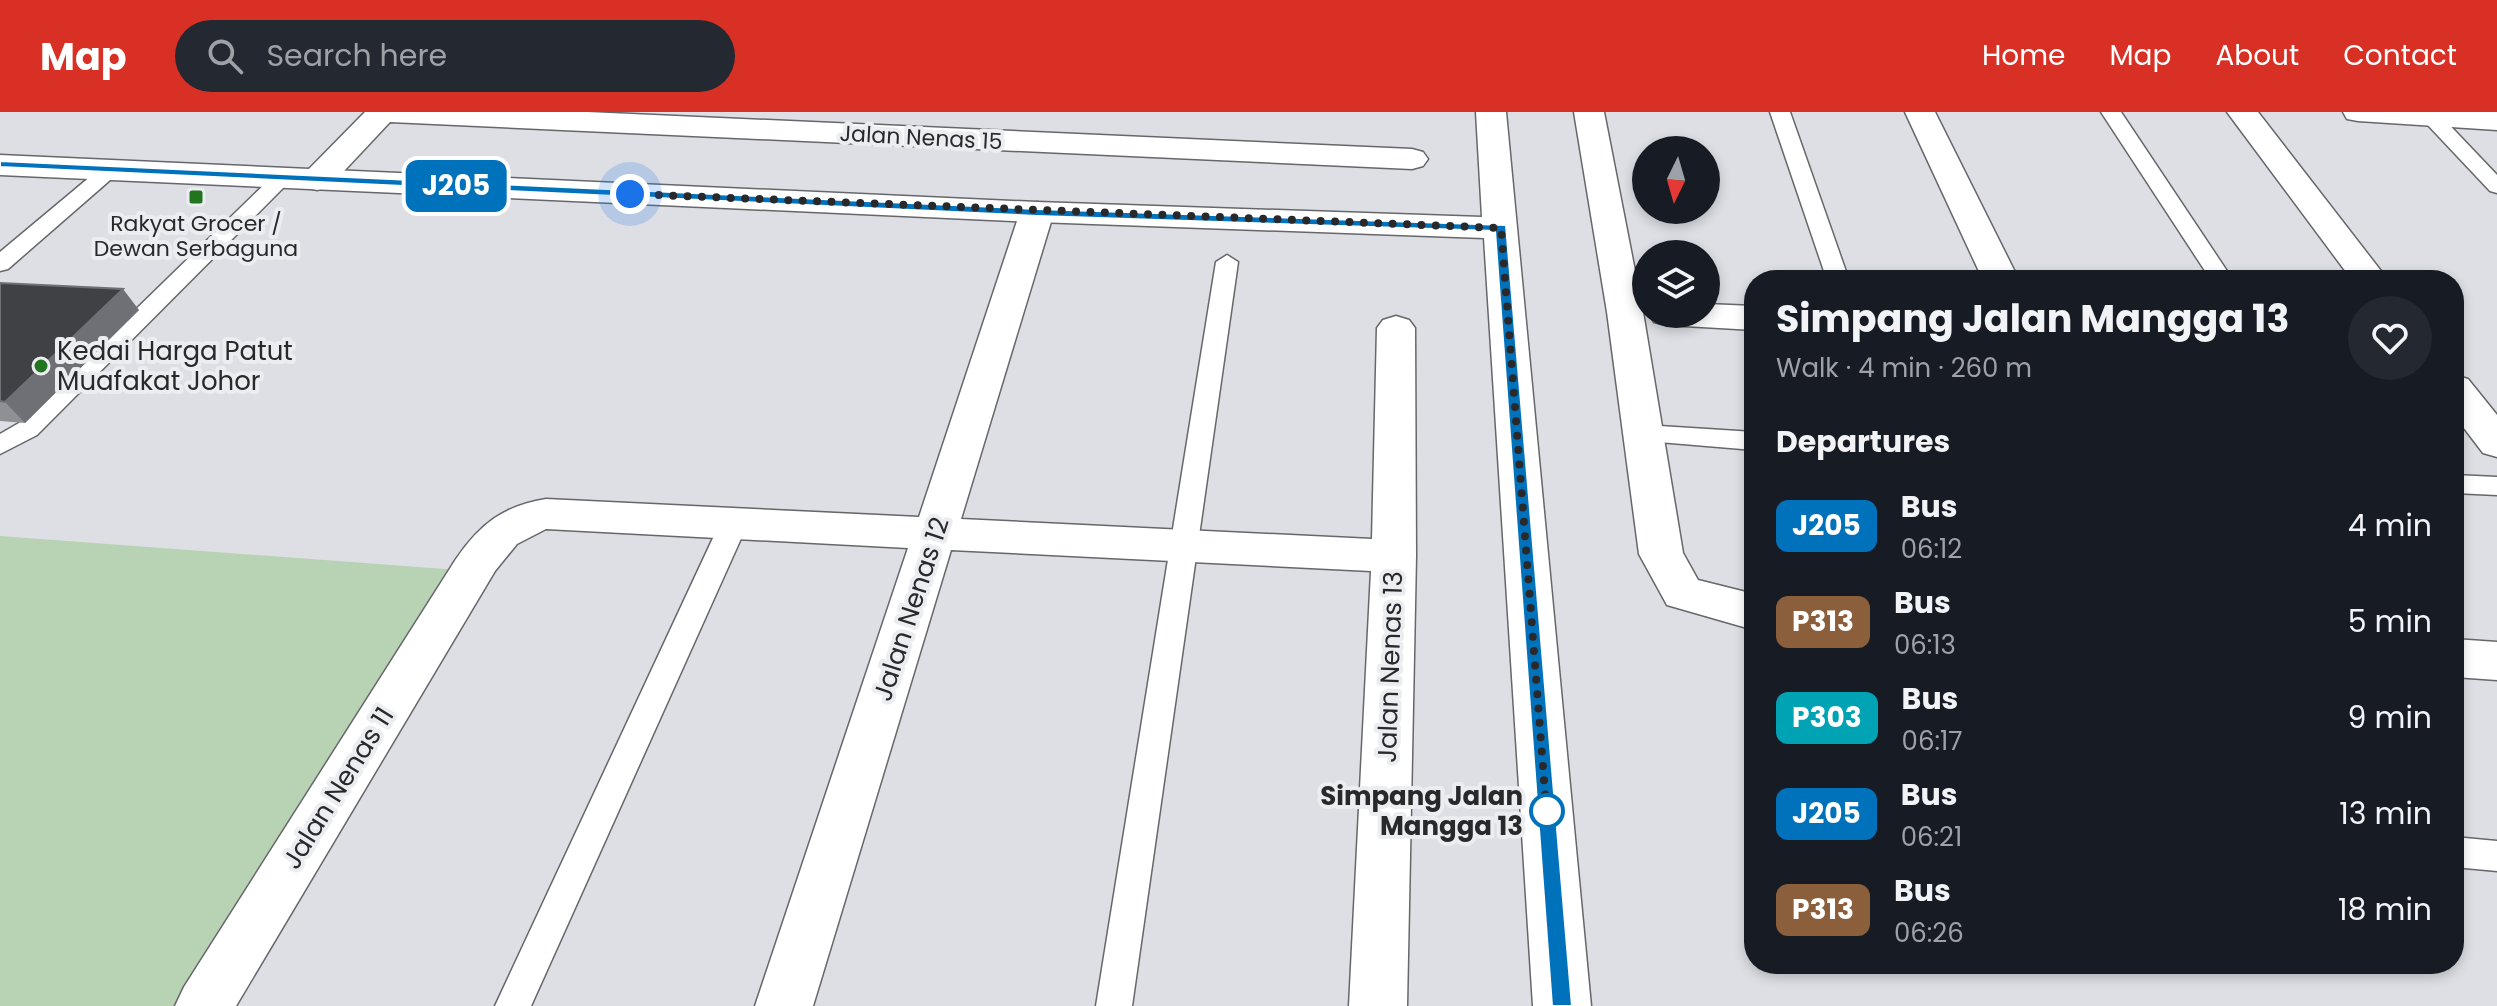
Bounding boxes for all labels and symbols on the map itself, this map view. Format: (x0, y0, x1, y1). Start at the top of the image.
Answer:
street label: Jalan Nenas 15 (839, 118, 1003, 157)
north arrow (1632, 136, 1720, 224)
line badge: J205 (400, 160, 512, 212)
your location (610, 174, 650, 214)
marker: Rakyat Grocer / Dewan Serbaguna (187, 188, 205, 206)
place label: Rakyat Grocer / Dewan Serbaguna (94, 208, 298, 264)
place label: Kedai Harga Patut Muafakat Johor (57, 333, 293, 399)
marker: Kedai Harga Patut Muafakat Johor (32, 357, 50, 375)
street label: Jalan Nenas 12 (864, 512, 958, 706)
street label: Jalan Nenas 13 (1369, 571, 1411, 763)
street label: Jalan Nenas 11 (274, 700, 402, 876)
place label: Simpang Jalan Mangga 13 (1320, 778, 1523, 844)
marker: Simpang Jalan Mangga 13 (1530, 794, 1564, 828)

